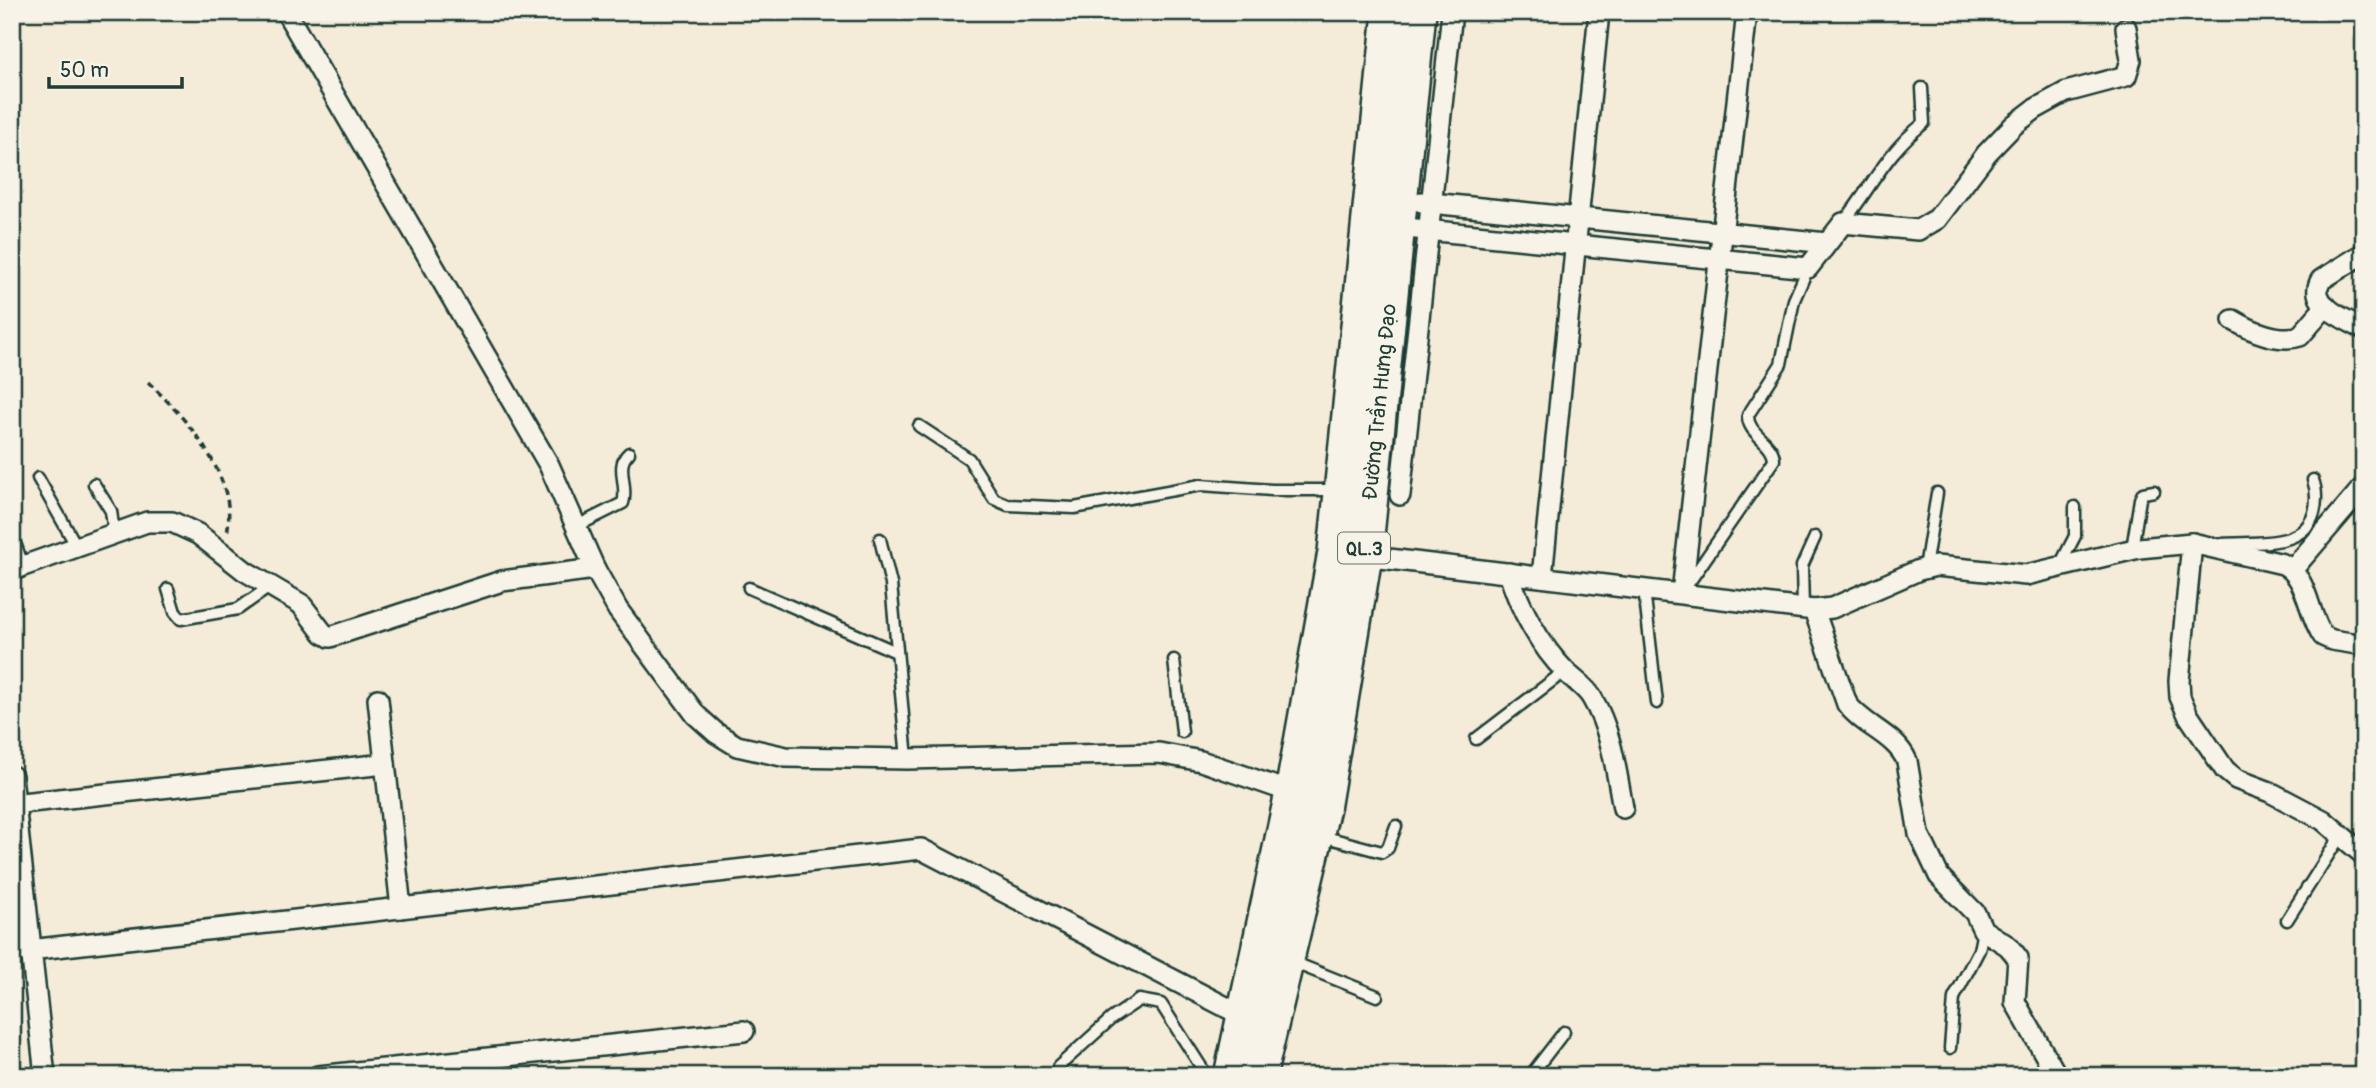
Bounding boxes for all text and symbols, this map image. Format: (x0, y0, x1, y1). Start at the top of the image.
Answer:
scale bar (49, 46, 182, 90)
text: 50 m (60, 57, 109, 84)
street label: Đường Trần Hưng Đạo (1357, 303, 1403, 501)
road number: QL.3 (1338, 533, 1390, 564)

